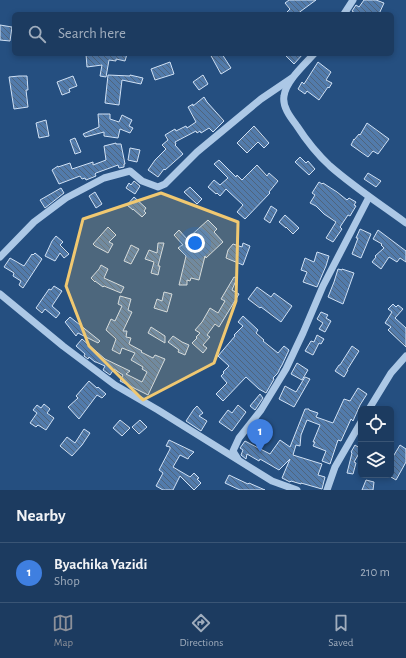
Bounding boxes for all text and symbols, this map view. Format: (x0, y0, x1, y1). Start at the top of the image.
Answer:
search box (12, 12, 394, 56)
icon: search (26, 23, 48, 45)
text: Search here (58, 26, 126, 41)
your location (185, 233, 205, 253)
map controls (358, 406, 394, 478)
button: locate (358, 406, 394, 442)
pin: 1 (247, 419, 273, 452)
button: layers (358, 442, 394, 478)
text: Nearby (16, 507, 66, 524)
text: Byachika Yazidi (54, 557, 147, 572)
text: 1 (27, 566, 31, 579)
text: 210 m (360, 566, 390, 579)
text: Shop (54, 575, 80, 588)
tab: Map (52, 612, 74, 649)
tab: Directions (179, 612, 223, 649)
tab: Saved (328, 612, 353, 649)

